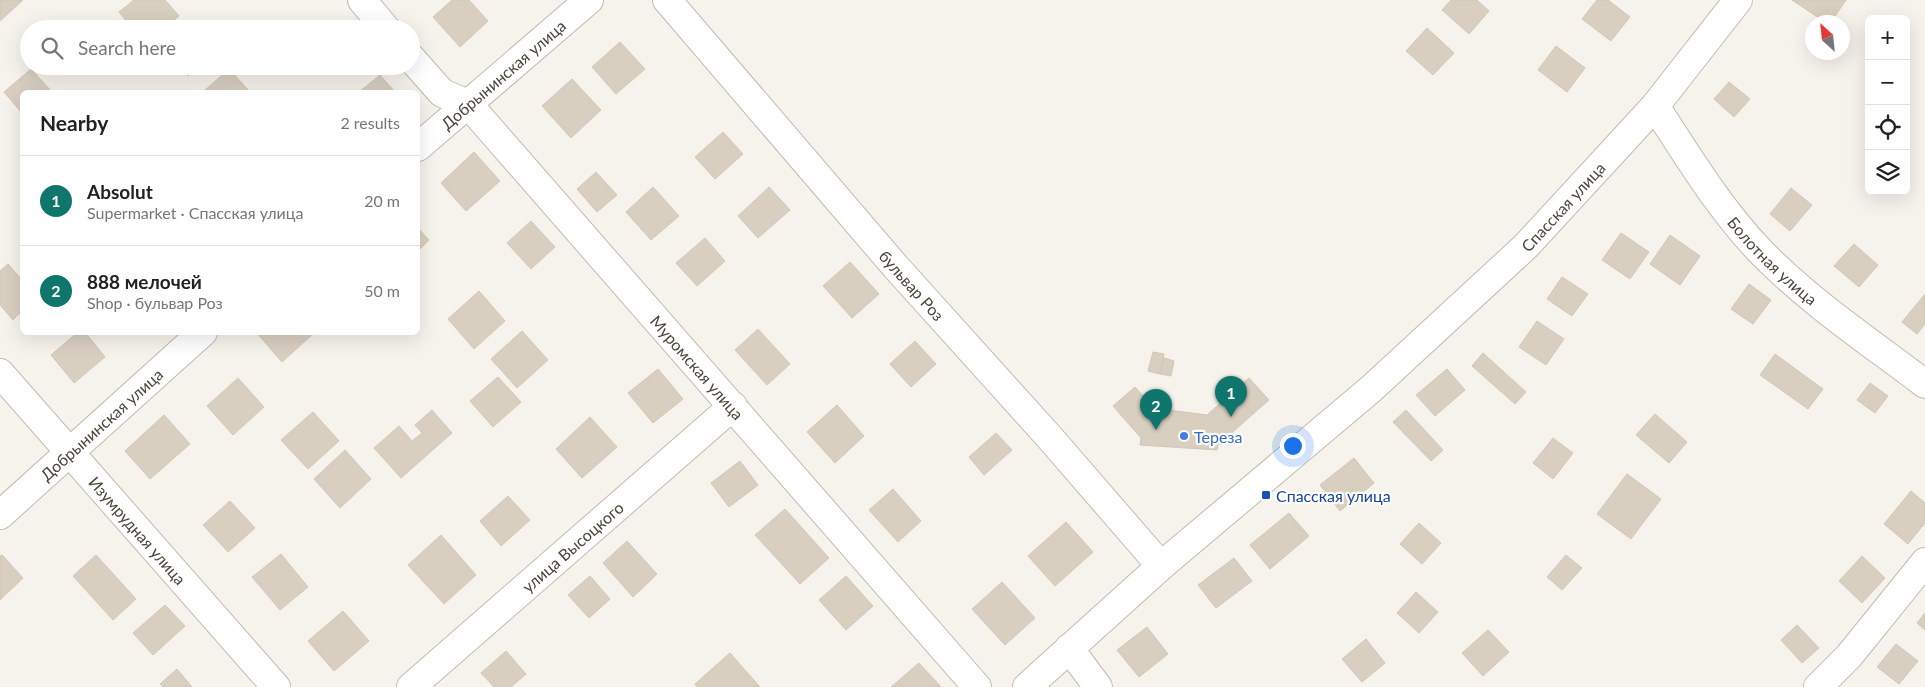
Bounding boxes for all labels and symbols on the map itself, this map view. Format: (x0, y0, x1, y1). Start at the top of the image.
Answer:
street label: Добрынинская улица (437, 15, 569, 133)
north arrow (1805, 15, 1850, 60)
street label: Спасская улица (1517, 158, 1608, 255)
street label: Болотная улица (1724, 212, 1821, 308)
street label: бульвар Роз (876, 246, 949, 324)
street label: Муромская улица (647, 311, 748, 423)
street label: Добрынинская улица (36, 364, 166, 484)
pin: 1 (1215, 376, 1247, 417)
pin: 2 (1140, 389, 1172, 430)
place label: Тереза (1194, 427, 1243, 446)
marker: Тереза (1178, 430, 1190, 442)
your location (1280, 433, 1306, 459)
street label: Изумрудная улица (85, 472, 190, 588)
place label: Спасская улица (1276, 486, 1391, 505)
marker: Спасская улица (1260, 489, 1272, 501)
street label: улица Высоцкого (518, 497, 627, 596)

